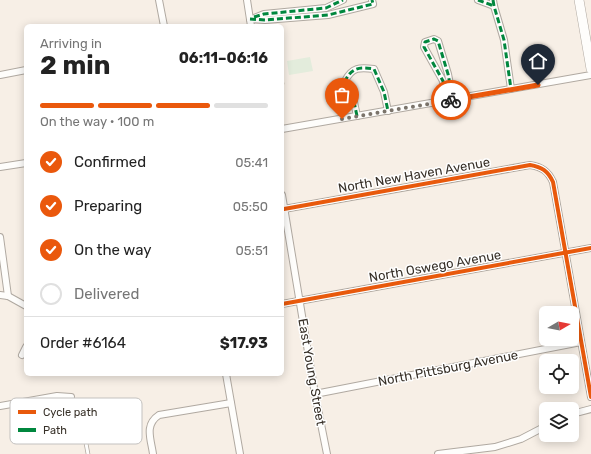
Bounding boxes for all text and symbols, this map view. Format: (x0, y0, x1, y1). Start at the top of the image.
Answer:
text: Arriving in (40, 36, 102, 51)
pin (521, 44, 555, 85)
text: 06:11–06:16 (179, 49, 268, 67)
text: 2 min (40, 50, 110, 81)
icon: home (527, 50, 549, 72)
pin (325, 78, 359, 119)
courier (431, 80, 471, 120)
icon: bag (331, 84, 353, 106)
icon: bike (440, 89, 462, 111)
text: On the way · 100 m (40, 114, 154, 129)
icon: check (40, 151, 62, 173)
text: Confirmed (74, 153, 146, 171)
street label: North New Haven Avenue (337, 154, 491, 196)
text: 05:41 (235, 155, 268, 170)
icon: check (40, 195, 62, 217)
text: Preparing (74, 197, 142, 215)
text: 05:50 (233, 199, 268, 214)
icon: check (40, 239, 62, 261)
text: On the way (74, 241, 152, 259)
text: 05:51 (236, 243, 268, 258)
street label: North Oswego Avenue (368, 247, 502, 286)
text: Delivered (74, 285, 139, 303)
north arrow (539, 306, 579, 346)
map controls (539, 306, 579, 442)
street label: East Young Street (294, 317, 329, 427)
text: Order #6164 (40, 334, 126, 352)
text: $17.93 (220, 334, 268, 352)
street label: North Pittsburg Avenue (377, 347, 520, 390)
button: locate (539, 354, 579, 394)
legend (10, 398, 142, 444)
button: layers (539, 402, 579, 442)
text: Cycle path (43, 406, 97, 419)
text: Path (43, 424, 67, 437)

